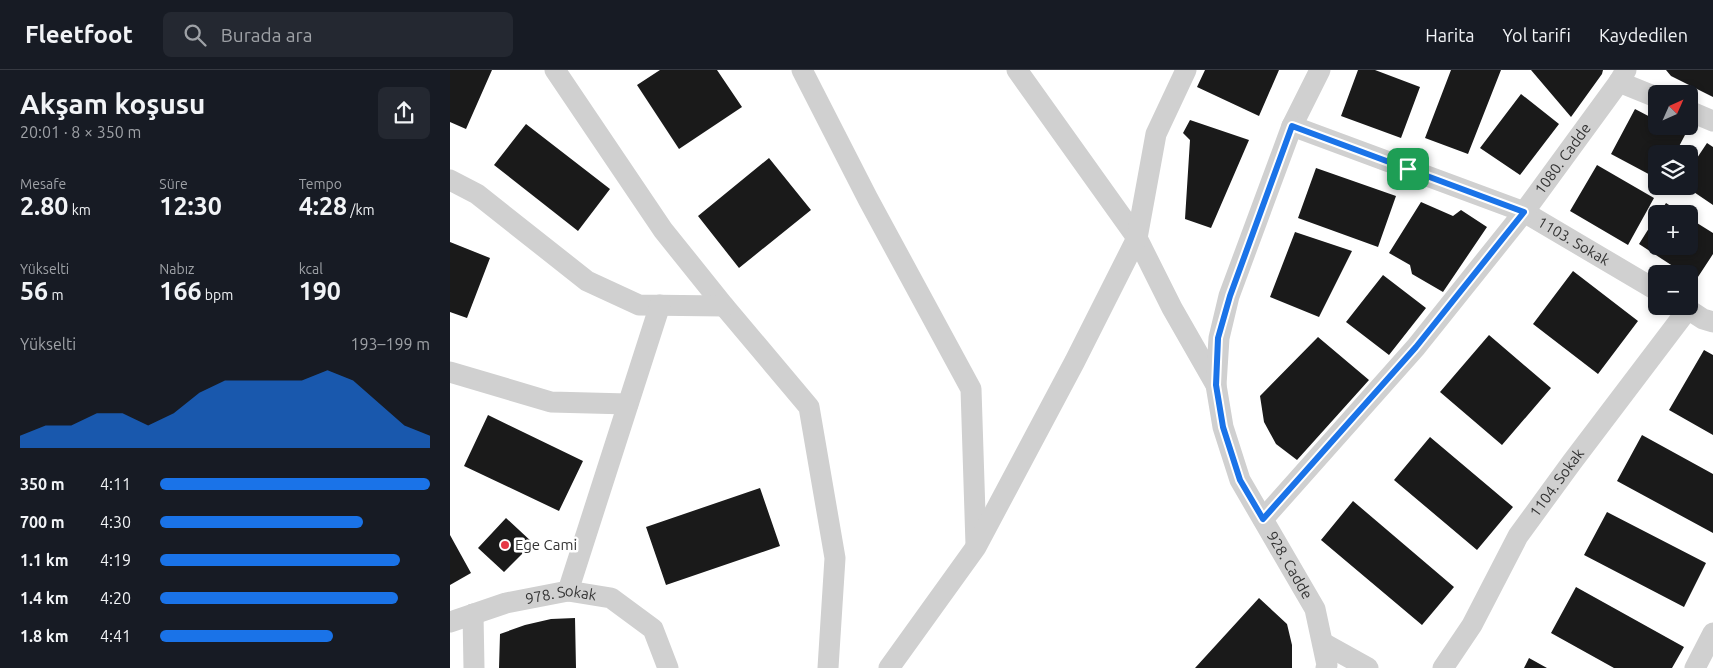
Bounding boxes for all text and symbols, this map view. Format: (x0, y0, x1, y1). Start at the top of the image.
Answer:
search box (163, 12, 513, 57)
text: Fleetfoot (25, 21, 133, 48)
icon: search (181, 21, 209, 49)
text: Burada ara (221, 24, 313, 46)
text: Harita (1425, 25, 1474, 45)
text: Yol tarifi (1502, 25, 1571, 45)
text: Kaydedilen (1599, 25, 1688, 45)
north arrow (1648, 85, 1698, 135)
map controls (1648, 85, 1698, 315)
button: share (378, 87, 430, 139)
text: Akşam koşusu (20, 88, 205, 119)
street label: 1080. Cadde (1531, 120, 1594, 197)
text: 20:01 · 8 × 350 m (20, 123, 141, 141)
button: layers (1648, 145, 1698, 195)
pin (1387, 148, 1429, 190)
icon: arrive (1394, 155, 1422, 183)
text: Mesafe (20, 176, 66, 192)
text: Süre (159, 176, 188, 192)
text: Tempo (299, 176, 342, 192)
text: 2.80 (20, 192, 68, 220)
text: 12:30 (159, 192, 222, 220)
text: 4:28 (299, 192, 347, 220)
text: km (68, 202, 91, 218)
text: /km (347, 202, 375, 218)
button: + (1648, 205, 1698, 255)
street label: 1103. Sokak (1535, 213, 1613, 269)
text: Yükselti (20, 261, 69, 277)
text: Nabız (159, 261, 195, 277)
text: kcal (299, 261, 323, 277)
button: − (1648, 265, 1698, 315)
text: 56 (20, 277, 48, 305)
text: 166 (159, 277, 202, 305)
text: 190 (299, 277, 341, 305)
text: m (48, 287, 64, 303)
text: bpm (202, 287, 233, 303)
text: Yükselti (20, 335, 76, 353)
text: 193–199 m (350, 335, 430, 353)
street label: 1104. Sokak (1526, 445, 1587, 520)
text: 350 m (20, 475, 65, 493)
text: 4:11 (100, 475, 131, 493)
text: 700 m (20, 513, 65, 531)
text: 4:30 (100, 513, 131, 531)
street label: 928. Cadde (1264, 528, 1316, 602)
place label: Ege Cami (515, 536, 577, 553)
marker: Ege Cami (499, 539, 511, 551)
text: 1.1 km (20, 551, 69, 569)
text: 4:19 (100, 551, 131, 569)
street label: 978. Sokak (524, 582, 598, 607)
text: 1.4 km (20, 589, 69, 607)
text: 4:20 (100, 589, 131, 607)
text: 1.8 km (20, 627, 69, 645)
text: 4:41 (100, 627, 131, 645)

